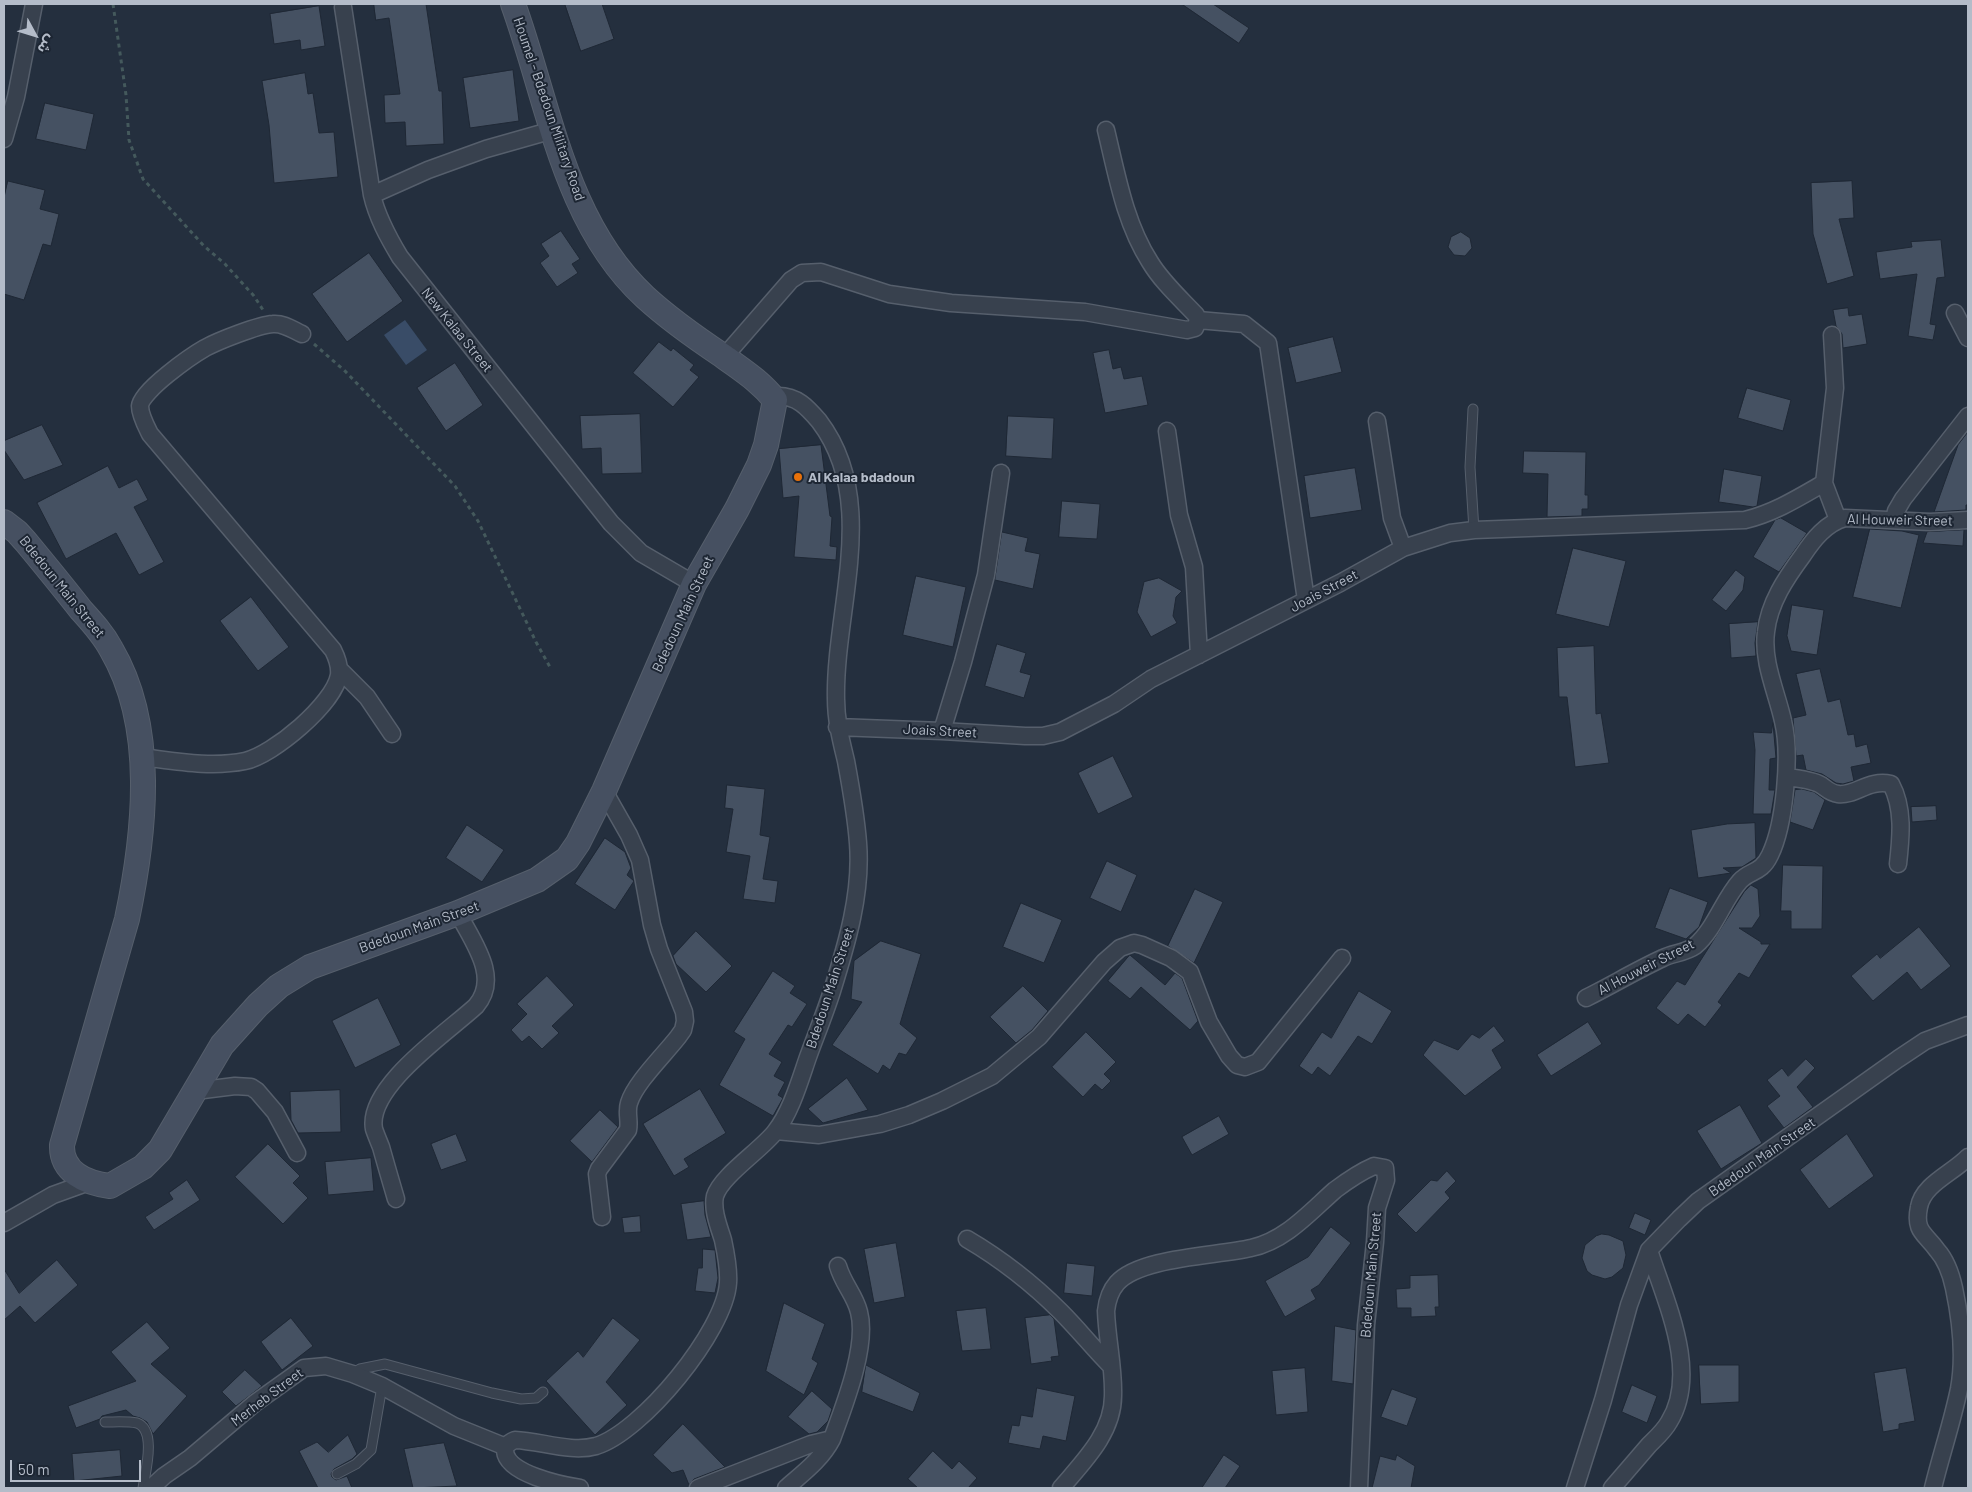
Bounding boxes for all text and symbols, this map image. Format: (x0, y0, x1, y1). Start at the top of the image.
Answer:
north arrow (10, 10, 60, 60)
street label: Houmel - Bdedoun Military Road (510, 15, 588, 203)
text: ش (34, 32, 60, 58)
street label: New Kalaa Street (418, 284, 496, 376)
place label: Al Kalaa bdadoun (808, 469, 915, 485)
marker: Al Kalaa bdadoun (792, 471, 804, 483)
street label: Al Houweir Street (1847, 511, 1953, 529)
street label: Bdedoun Main Street (16, 533, 108, 641)
street label: Bdedoun Main Street (649, 553, 717, 675)
street label: Joais Street (1287, 566, 1361, 616)
street label: Joais Street (903, 721, 977, 741)
street label: Bdedoun Main Street (357, 898, 481, 956)
street label: Bdedoun Main Street (802, 925, 858, 1051)
street label: Al Houweir Street (1595, 935, 1697, 999)
street label: Bdedoun Main Street (1705, 1114, 1819, 1200)
street label: Bdedoun Main Street (1357, 1211, 1385, 1339)
street label: Merheb Street (228, 1364, 306, 1430)
scale bar (12, 1450, 144, 1482)
text: 50 m (18, 1460, 50, 1478)

